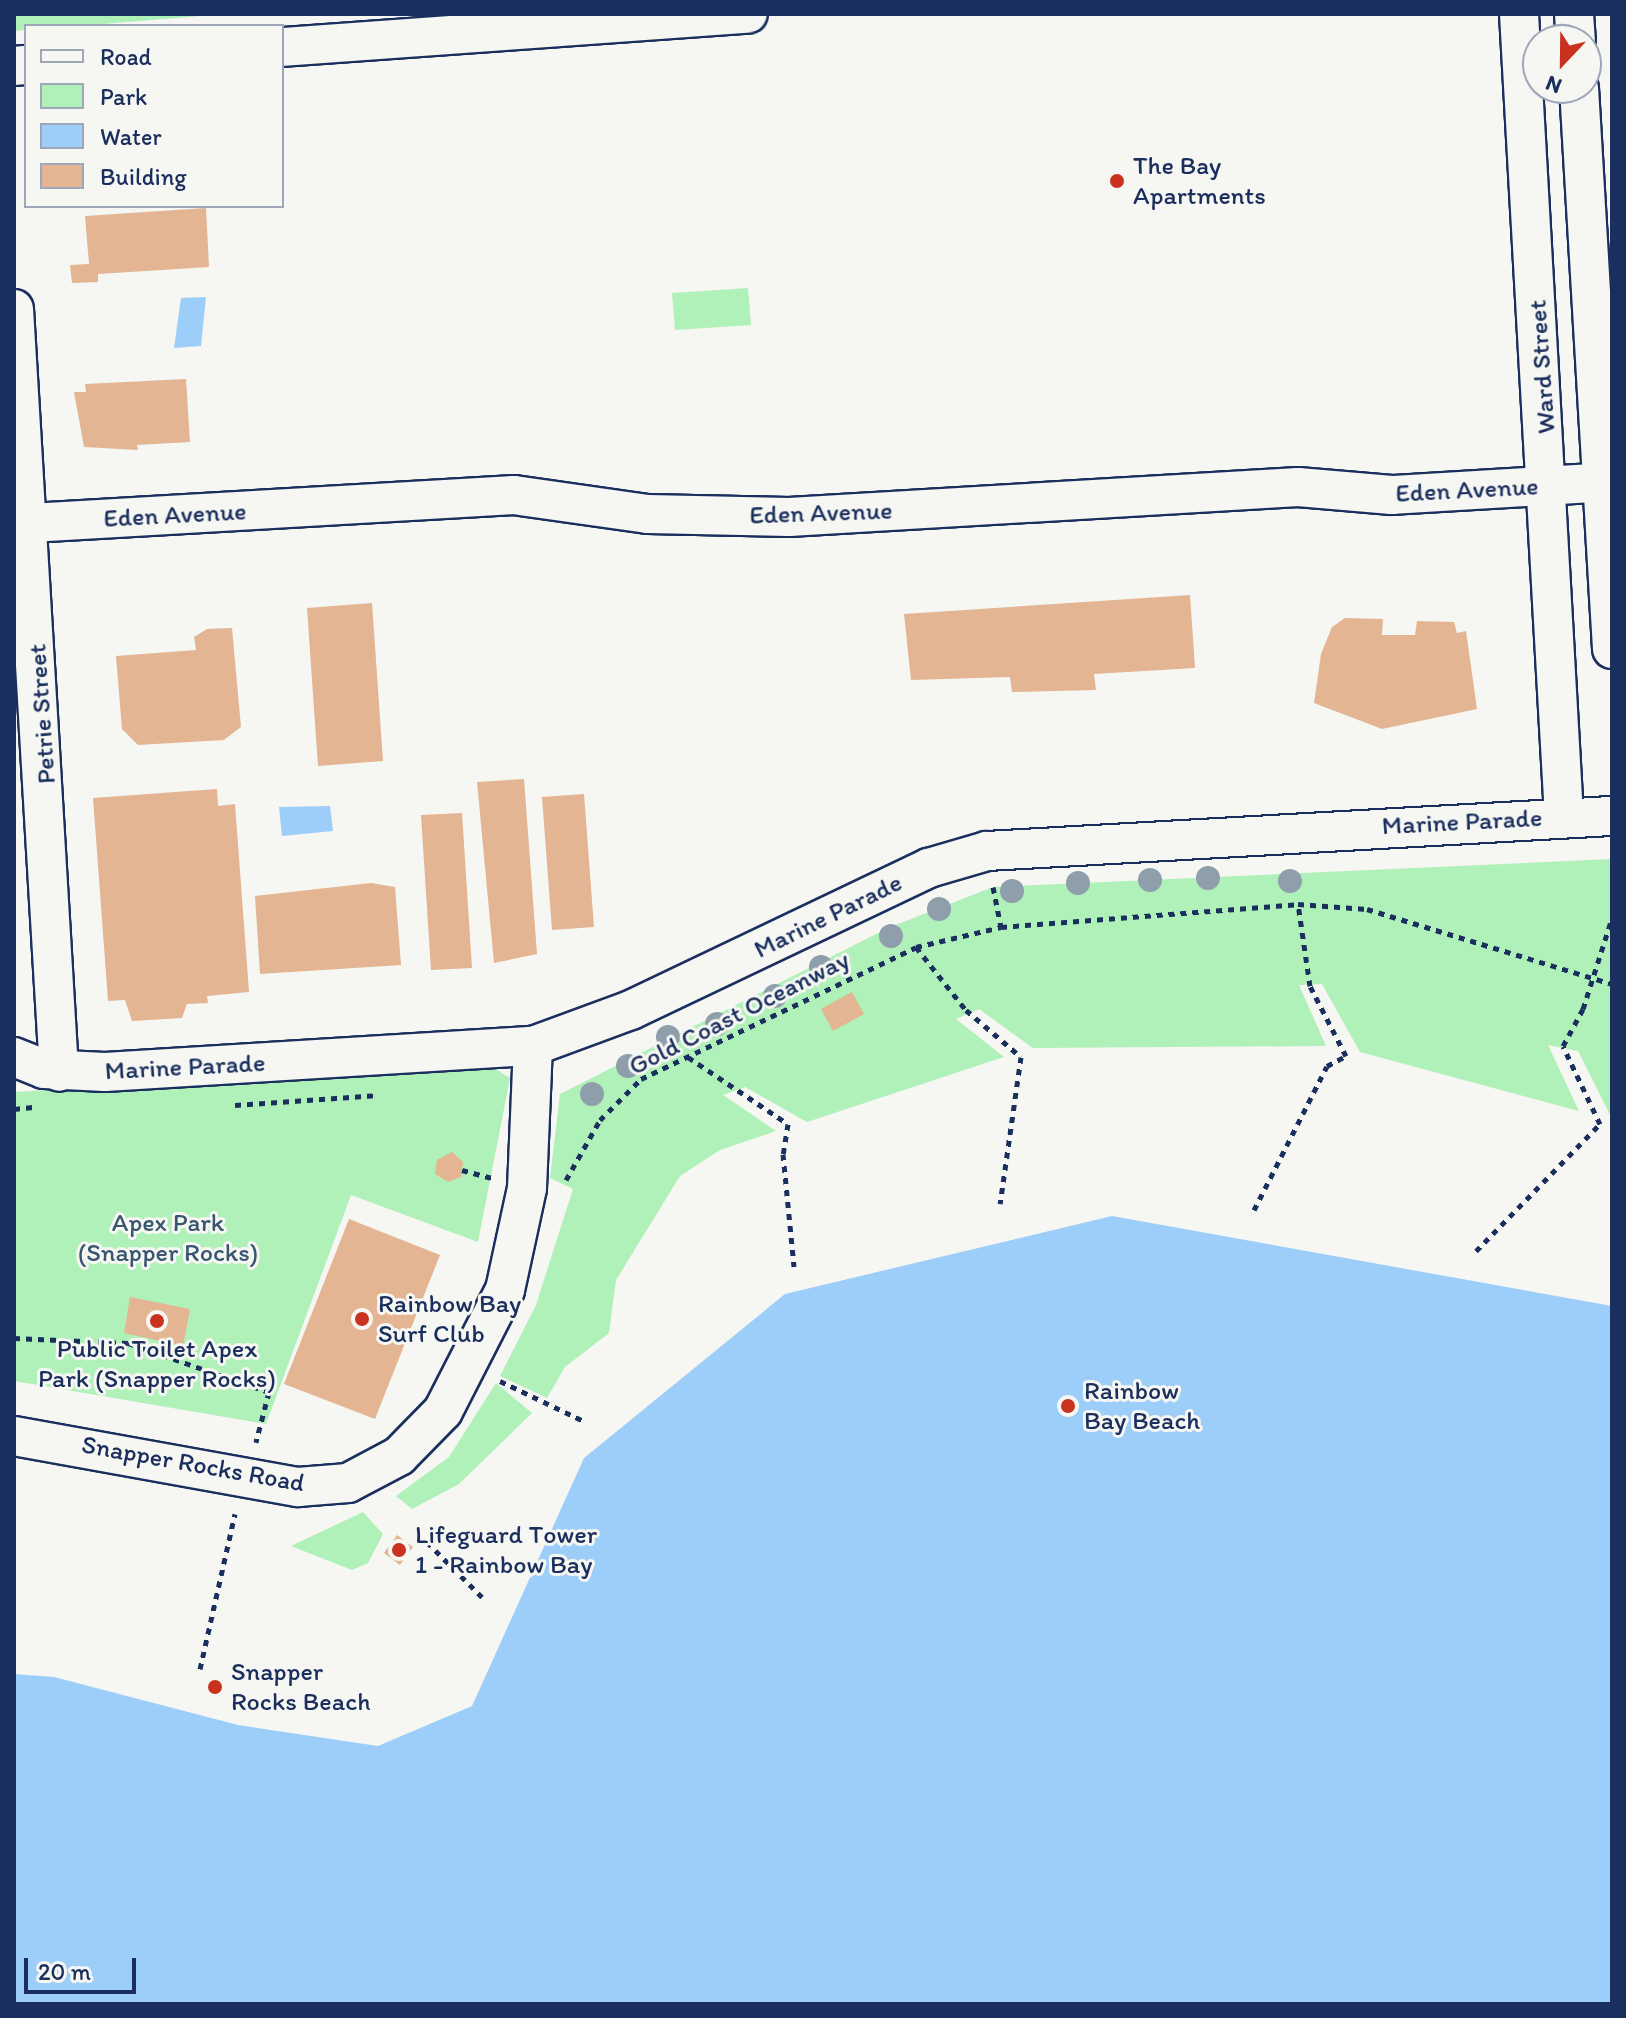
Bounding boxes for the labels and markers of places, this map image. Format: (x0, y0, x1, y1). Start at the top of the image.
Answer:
place label: The Bay Apartments (1133, 150, 1266, 212)
marker: The Bay Apartments (1108, 172, 1126, 190)
place label: Rainbow Bay Surf Club (378, 1288, 521, 1350)
marker: Rainbow Bay Surf Club (353, 1310, 371, 1328)
marker: Public Toilet Apex Park (Snapper Rocks) (148, 1312, 166, 1330)
place label: Public Toilet Apex Park (Snapper Rocks) (38, 1333, 276, 1394)
place label: Rainbow Bay Beach (1084, 1375, 1200, 1436)
marker: Rainbow Bay Beach (1059, 1397, 1077, 1415)
place label: Lifeguard Tower 1 - Rainbow Bay (415, 1519, 594, 1580)
marker: Lifeguard Tower 1 - Rainbow Bay (390, 1541, 408, 1559)
place label: Snapper Rocks Beach (231, 1656, 370, 1718)
marker: Snapper Rocks Beach (206, 1678, 224, 1696)

